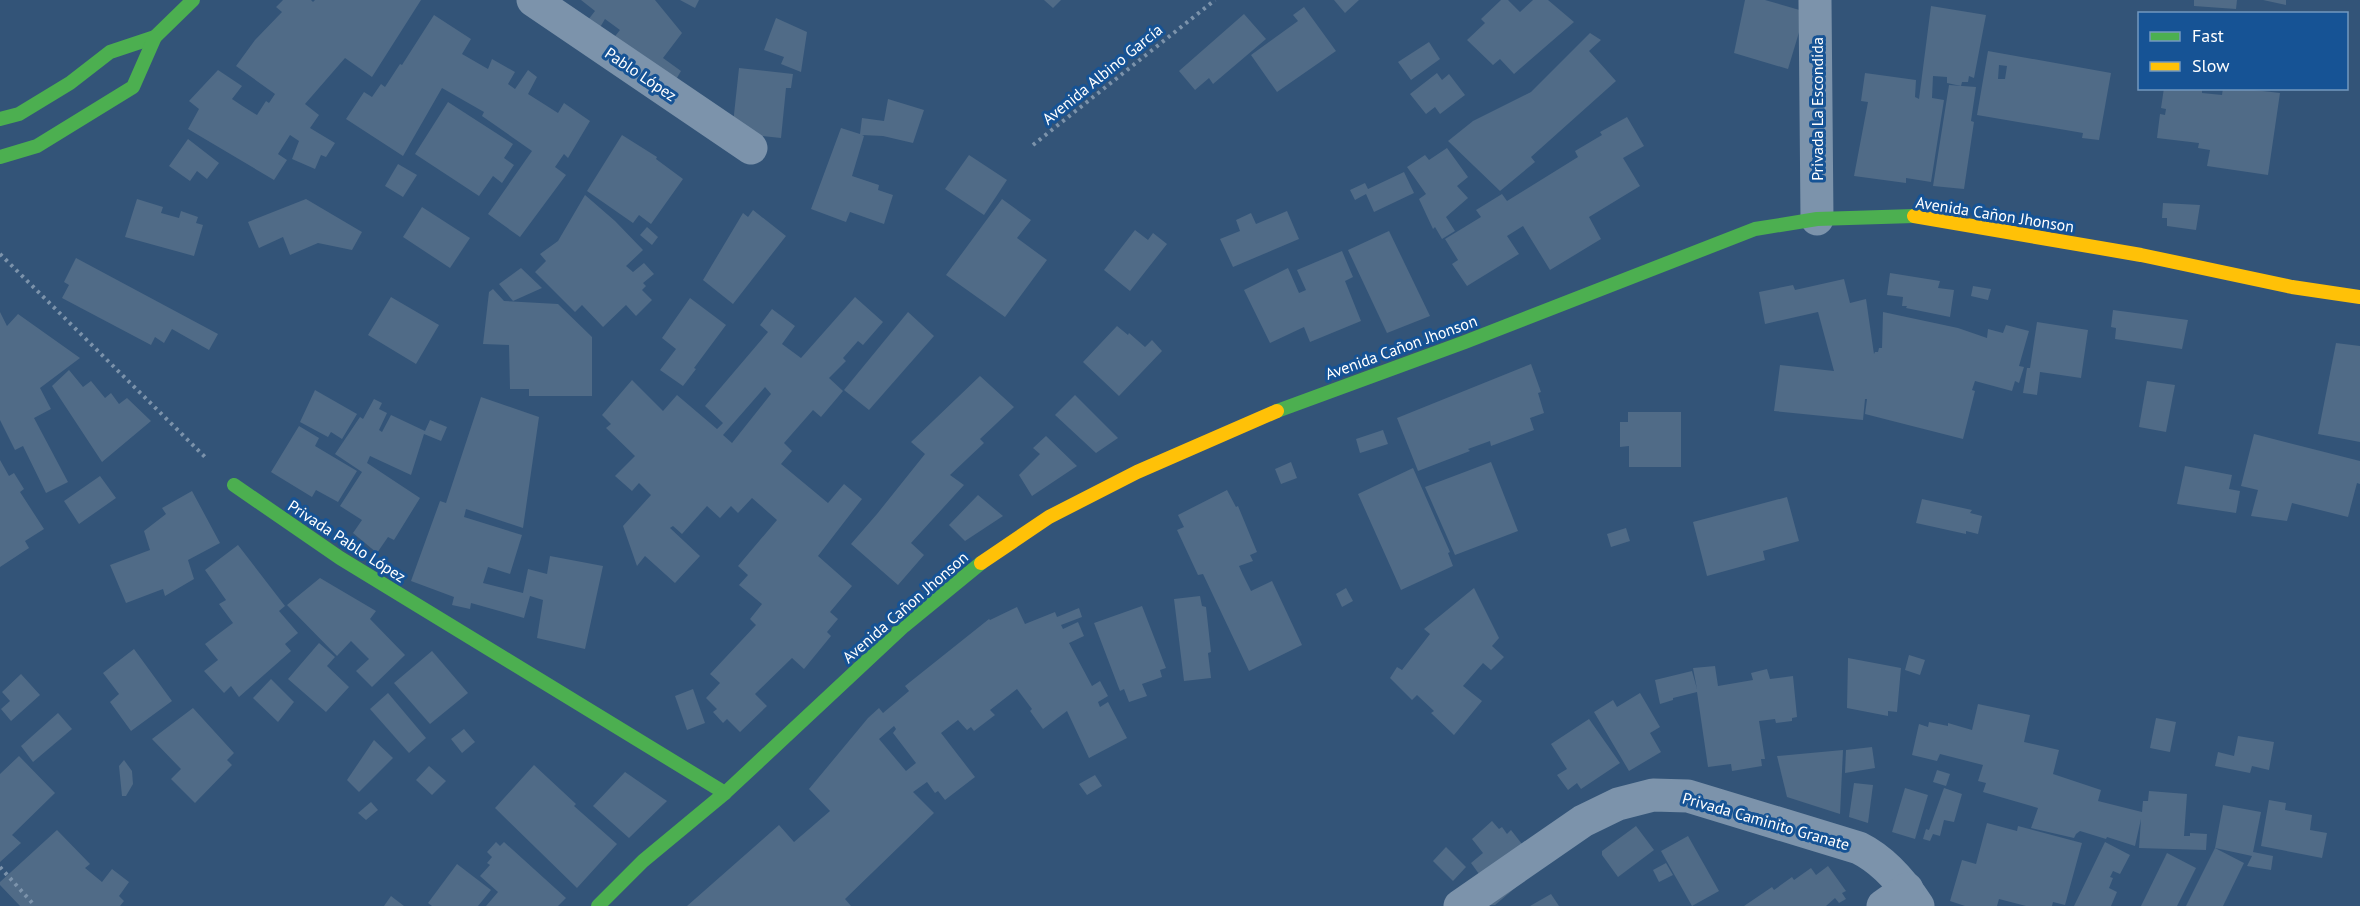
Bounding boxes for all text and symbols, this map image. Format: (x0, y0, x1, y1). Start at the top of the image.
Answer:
legend (2138, 12, 2348, 90)
street label: Avenida Albino García (1038, 19, 1166, 129)
text: Fast (2192, 24, 2224, 47)
street label: Privada La Escondida (1807, 37, 1827, 181)
street label: Pablo López (601, 43, 681, 105)
text: Slow (2192, 54, 2230, 77)
street label: Avenida Cañon Jhonson (1914, 192, 2076, 236)
street label: Avenida Cañon Jhonson (1322, 310, 1480, 384)
street label: Privada Pablo López (284, 495, 410, 587)
street label: Avenida Cañon Jhonson (838, 547, 972, 667)
street label: Privada Caminito Granate (1680, 788, 1852, 854)

